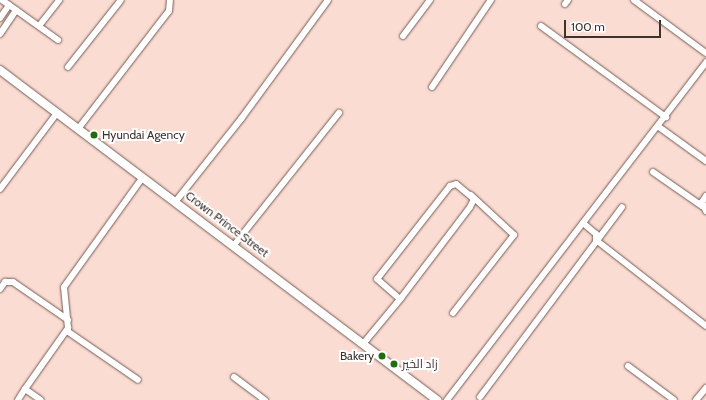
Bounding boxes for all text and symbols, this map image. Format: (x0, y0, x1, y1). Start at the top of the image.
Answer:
scale bar (566, 12, 663, 38)
text: 100 m (571, 19, 605, 34)
place label: Hyundai Agency (102, 128, 185, 142)
marker: Hyundai Agency (89, 130, 99, 140)
street label: Crown Prince Street (183, 188, 271, 260)
place label: Bakery (340, 349, 374, 363)
marker: Bakery (377, 351, 387, 361)
place label: زاد الخير (402, 357, 438, 371)
marker: زاد الخير (389, 359, 399, 369)

